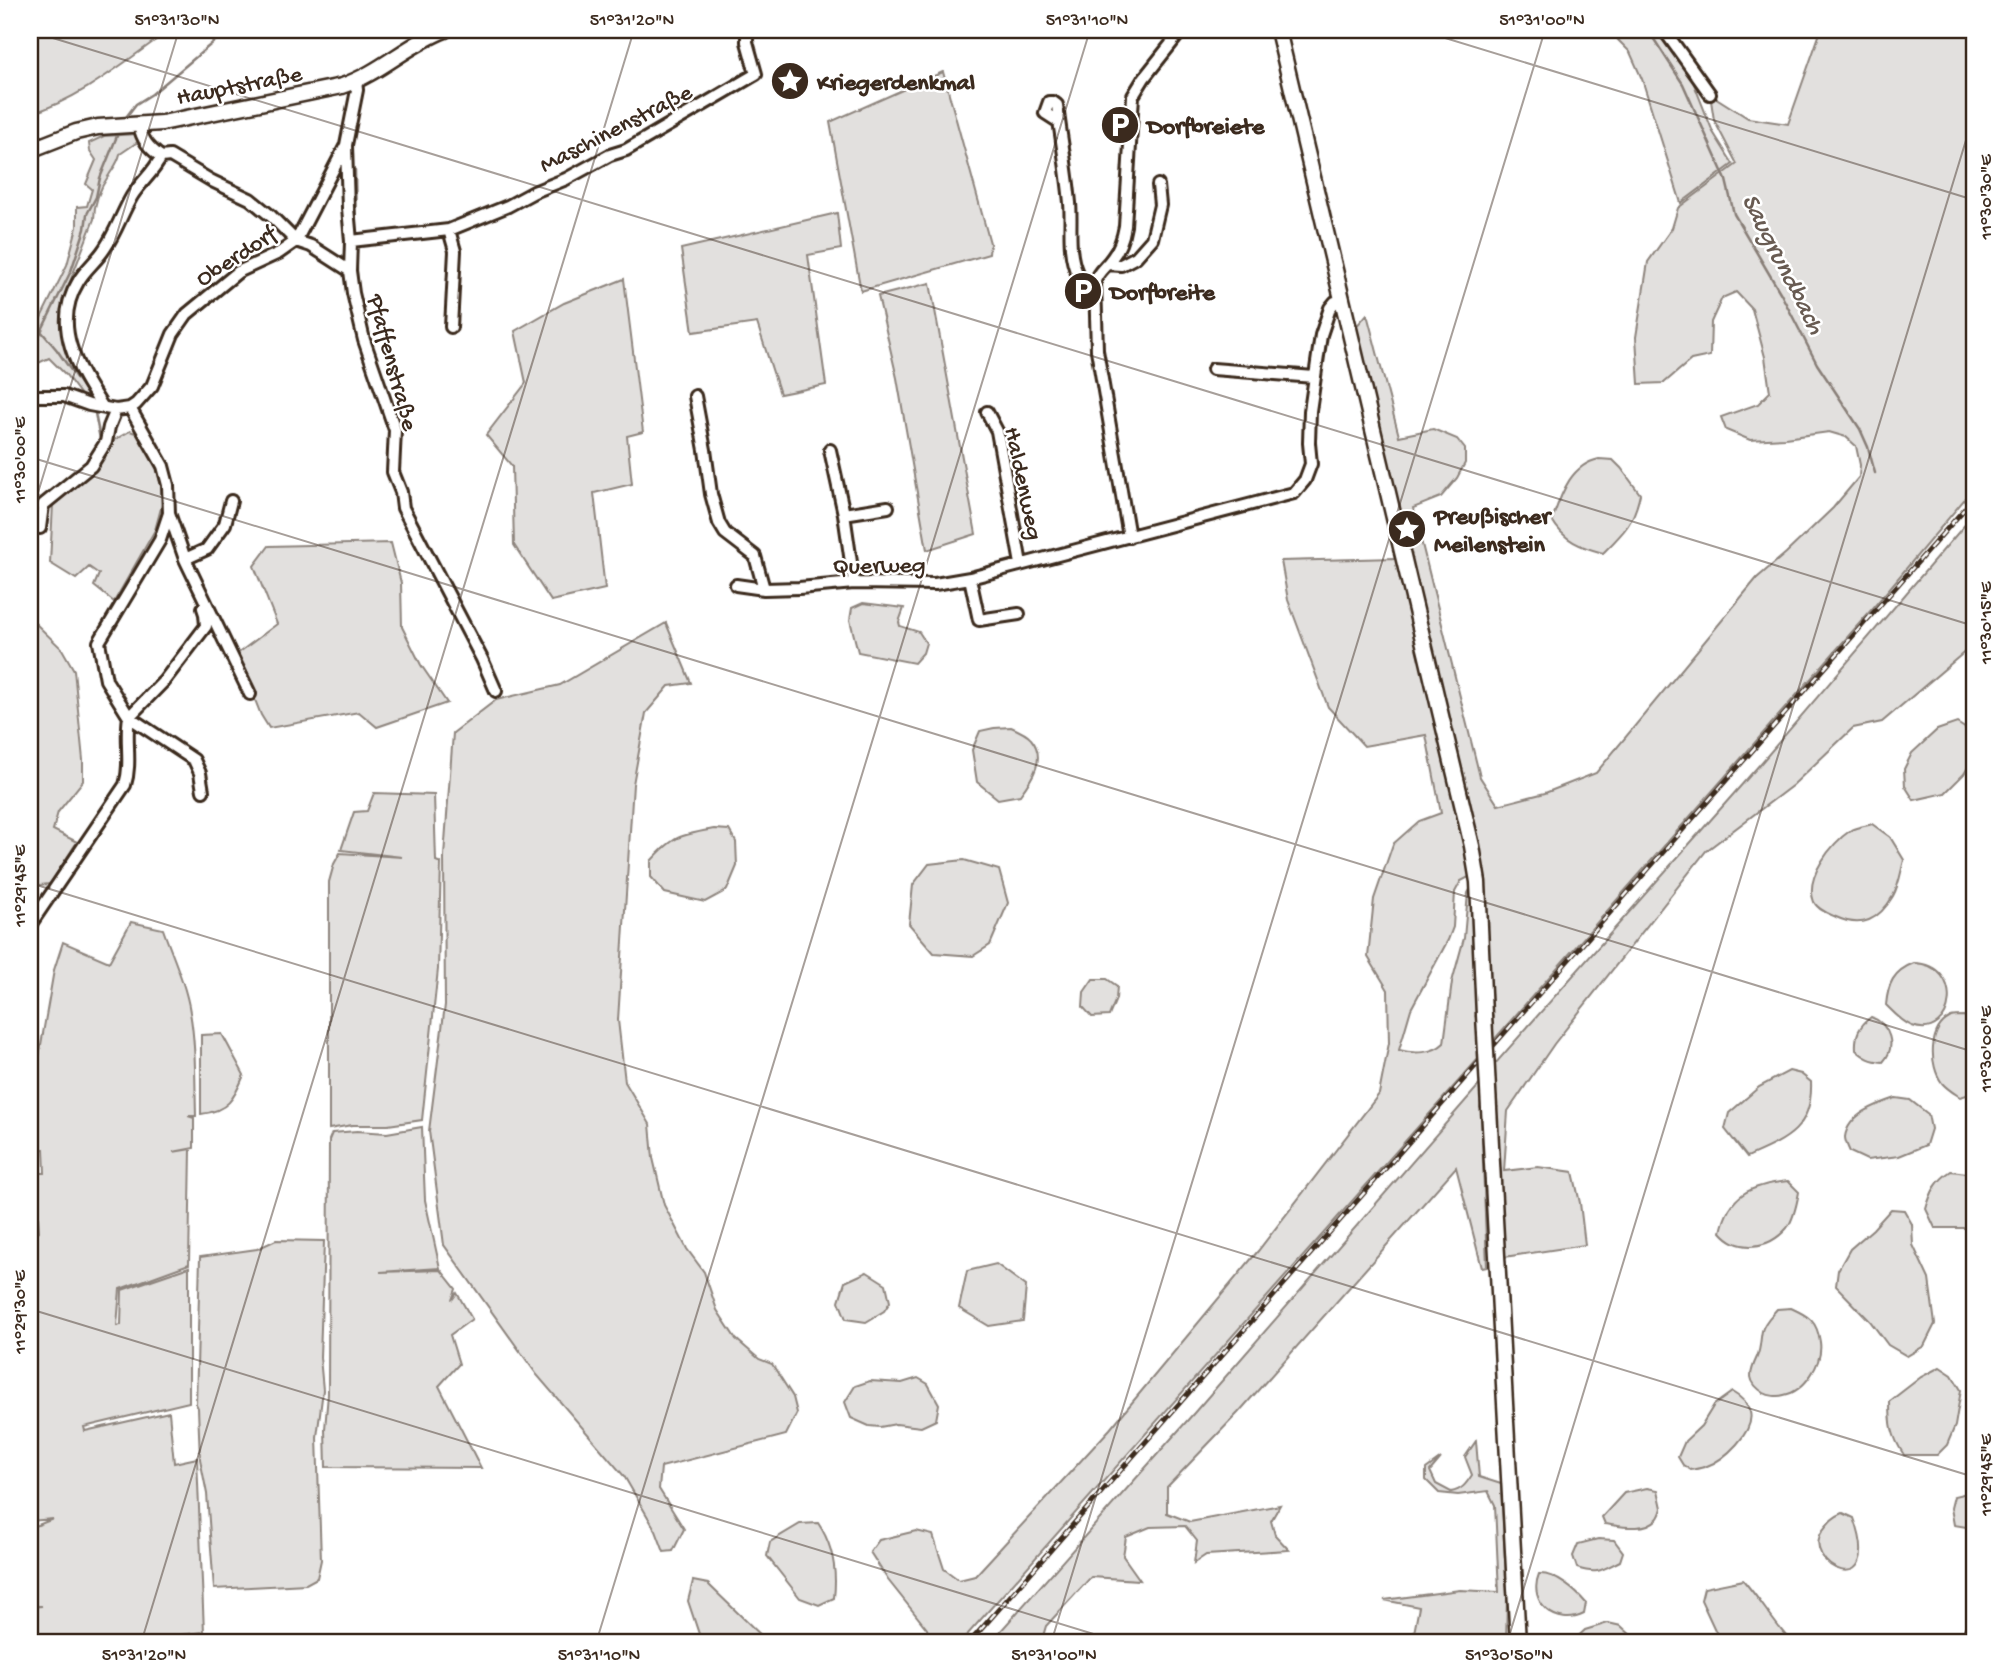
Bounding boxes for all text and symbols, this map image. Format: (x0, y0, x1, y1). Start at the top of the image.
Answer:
text: 51°31'30"N (135, 11, 219, 32)
text: 51°31'20"N (590, 11, 674, 32)
text: 51°31'10"N (1046, 11, 1128, 32)
text: 51°31'00"N (1499, 11, 1585, 32)
place icon: Kriegerdenkmal (769, 60, 811, 102)
street label: Hauptstraße (174, 61, 306, 114)
place label: Kriegerdenkmal (816, 70, 975, 99)
street label: Maschinenstraße (535, 79, 698, 181)
parking icon: Dorfbreiete (1099, 104, 1141, 146)
place label: Dorfbreiete (1145, 114, 1266, 143)
text: 11°30'30"E (1977, 154, 1998, 241)
water label: Saugrundbach (1732, 190, 1830, 341)
street label: Oberdorf (191, 220, 284, 295)
parking icon: Dorfbreite (1062, 270, 1104, 312)
place label: Dorfbreite (1108, 280, 1216, 309)
street label: Pfaffenstraße (358, 291, 423, 435)
text: 11°30'00"E (11, 416, 32, 504)
street label: Haldenweg (995, 425, 1048, 543)
place label: Preußischer Meilenstein (1432, 504, 1552, 561)
place icon: Preußischer Meilenstein (1386, 508, 1428, 550)
street label: Querweg (832, 552, 926, 583)
text: 11°30'15"E (1977, 581, 1998, 665)
text: 11°29'45"E (11, 844, 32, 928)
text: 11°30'00"E (1977, 1005, 1998, 1093)
text: 11°29'30"E (11, 1270, 32, 1355)
text: 11°29'45"E (1977, 1433, 1998, 1517)
text: 51°31'20"N (102, 1646, 186, 1667)
text: 51°31'10"N (558, 1646, 640, 1667)
text: 51°31'00"N (1011, 1646, 1097, 1667)
text: 51°30'50"N (1465, 1646, 1553, 1667)

